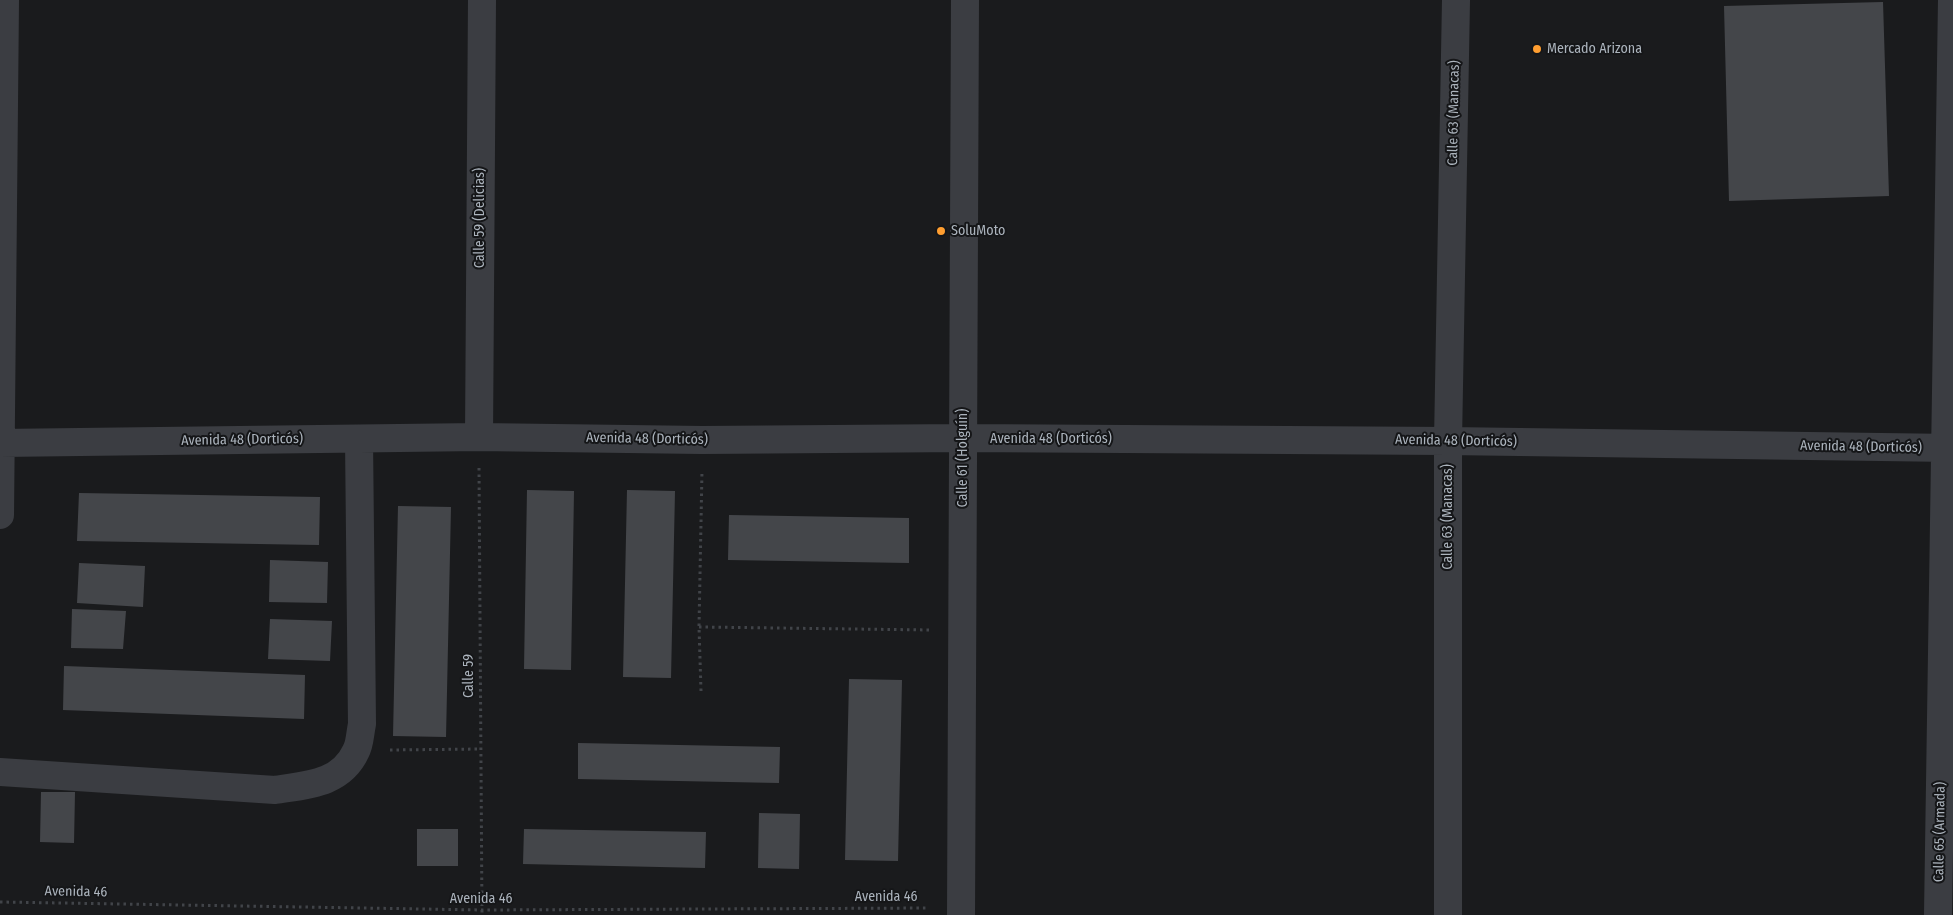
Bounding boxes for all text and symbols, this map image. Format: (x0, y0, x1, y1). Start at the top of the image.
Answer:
place label: Mercado Arizona (1547, 41, 1642, 57)
marker: Mercado Arizona (1531, 43, 1543, 55)
street label: Calle 63 (Manacas) (1445, 60, 1463, 166)
street label: Calle 59 (Delicias) (472, 168, 488, 268)
place label: SoluMoto (951, 223, 1005, 239)
marker: SoluMoto (935, 225, 947, 237)
street label: Calle 61 (Holguín) (955, 409, 971, 507)
street label: Avenida 48 (Dorticós) (586, 430, 708, 448)
street label: Avenida 48 (Dorticós) (181, 431, 303, 449)
street label: Avenida 48 (Dorticós) (990, 431, 1112, 447)
street label: Avenida 48 (Dorticós) (1395, 432, 1517, 450)
street label: Avenida 48 (Dorticós) (1800, 438, 1922, 456)
street label: Calle 63 (Manacas) (1440, 464, 1456, 570)
street label: Calle 59 (461, 654, 477, 698)
street label: Calle 65 (Armada) (1931, 782, 1949, 882)
street label: Avenida 46 (44, 883, 108, 901)
street label: Avenida 46 (855, 889, 917, 905)
street label: Avenida 46 (450, 891, 512, 907)

